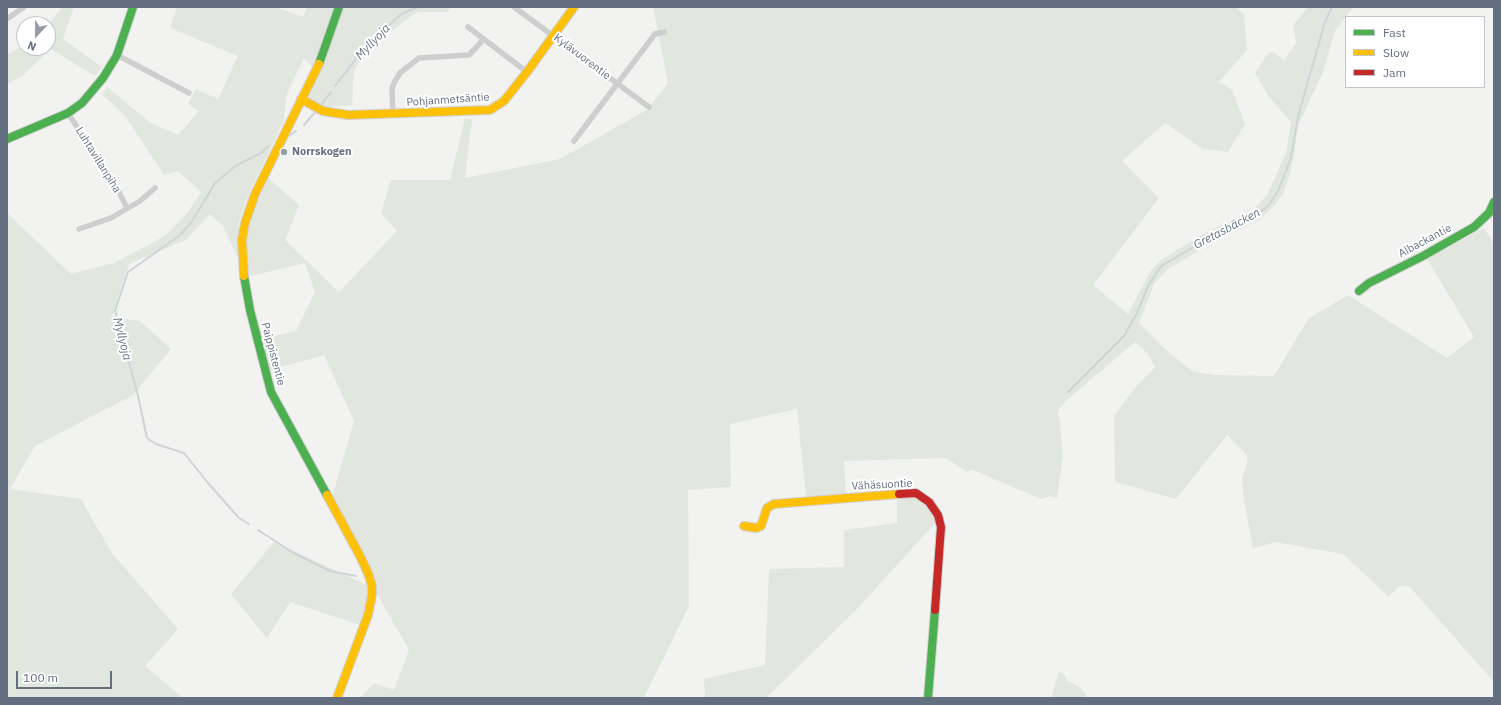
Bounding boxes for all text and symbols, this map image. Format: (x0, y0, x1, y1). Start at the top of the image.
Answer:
north arrow (16, 16, 56, 56)
legend (1345, 16, 1485, 88)
water label: Myllyoja (353, 21, 393, 63)
text: Fast (1383, 25, 1406, 40)
street label: Kylävuorentie (551, 31, 613, 83)
text: N (26, 38, 38, 54)
text: Slow (1383, 45, 1409, 60)
text: Jam (1383, 65, 1406, 80)
street label: Pohjanmetsäntie (406, 91, 490, 109)
street label: Luhtavillanpiha (73, 125, 123, 195)
place label: Norrskogen (292, 145, 352, 159)
marker: Norrskogen (279, 147, 289, 157)
water label: Gretasbäcken (1191, 205, 1263, 253)
street label: Albackantie (1396, 221, 1454, 261)
water label: Myllyoja (110, 316, 134, 362)
street label: Paippistentie (258, 321, 288, 387)
street label: Vähäsuontie (851, 477, 913, 493)
scale bar (18, 663, 114, 689)
text: 100 m (23, 670, 58, 685)

